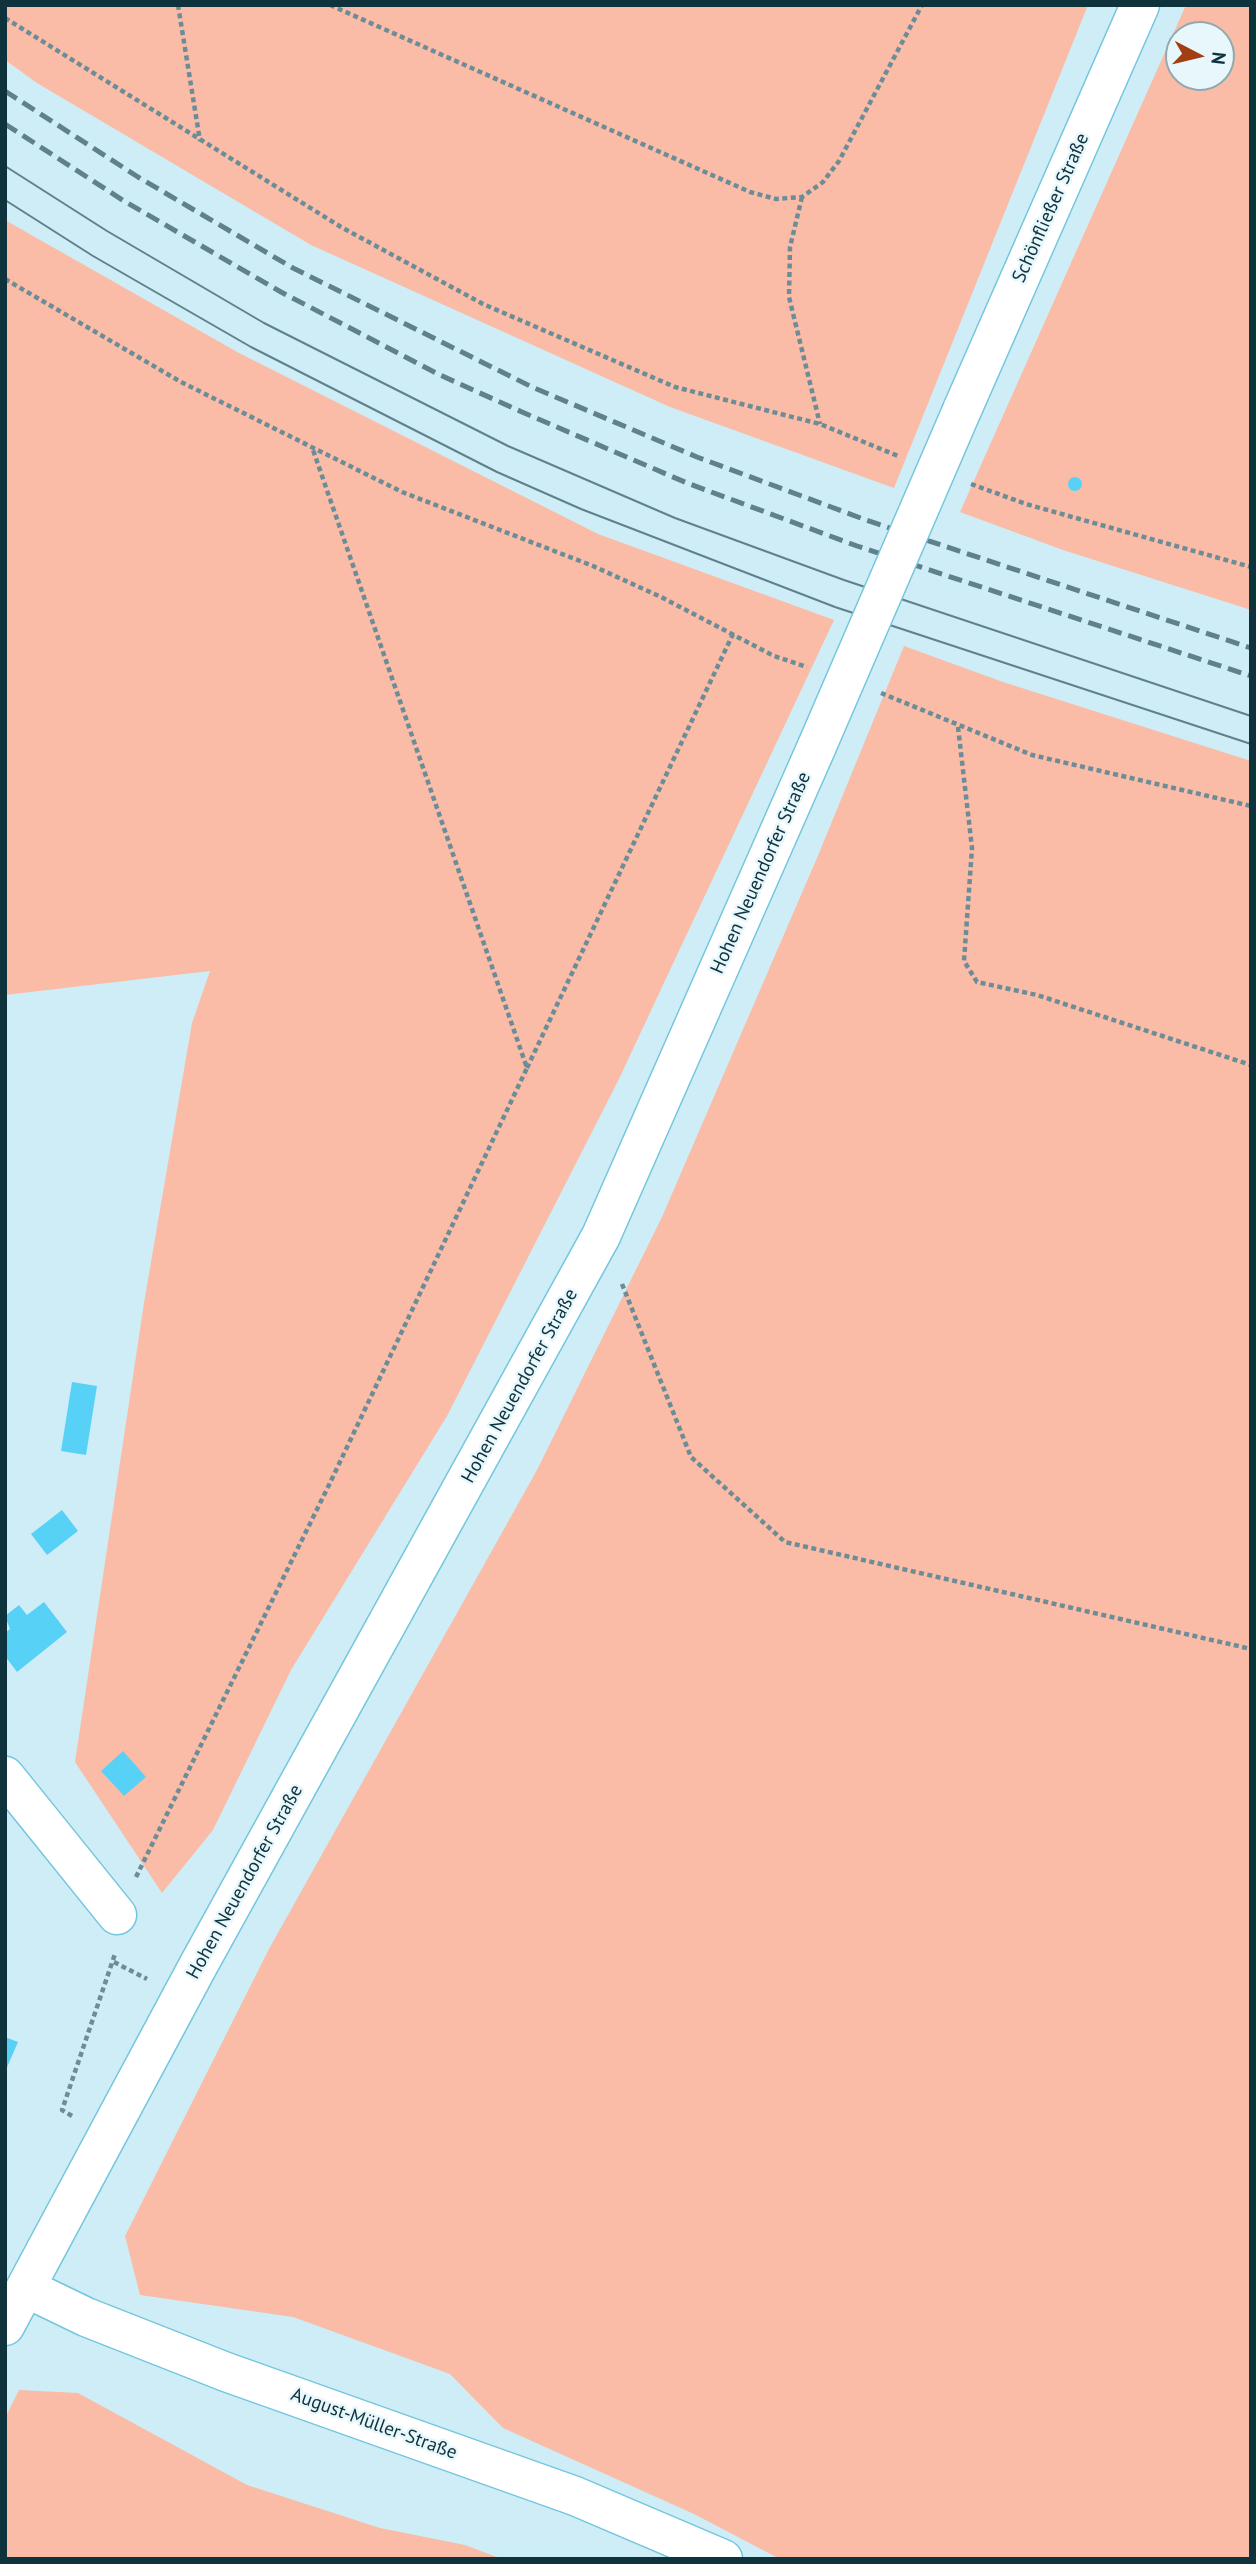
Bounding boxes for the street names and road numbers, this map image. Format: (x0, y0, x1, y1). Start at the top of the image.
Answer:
street label: Schönfließer Straße (1008, 130, 1094, 286)
street label: Hohen Neuendorfer Straße (706, 769, 816, 977)
street label: Hohen Neuendorfer Straße (457, 1285, 583, 1487)
street label: Hohen Neuendorfer Straße (182, 1781, 308, 1983)
street label: August-Müller-Straße (288, 2383, 460, 2465)

